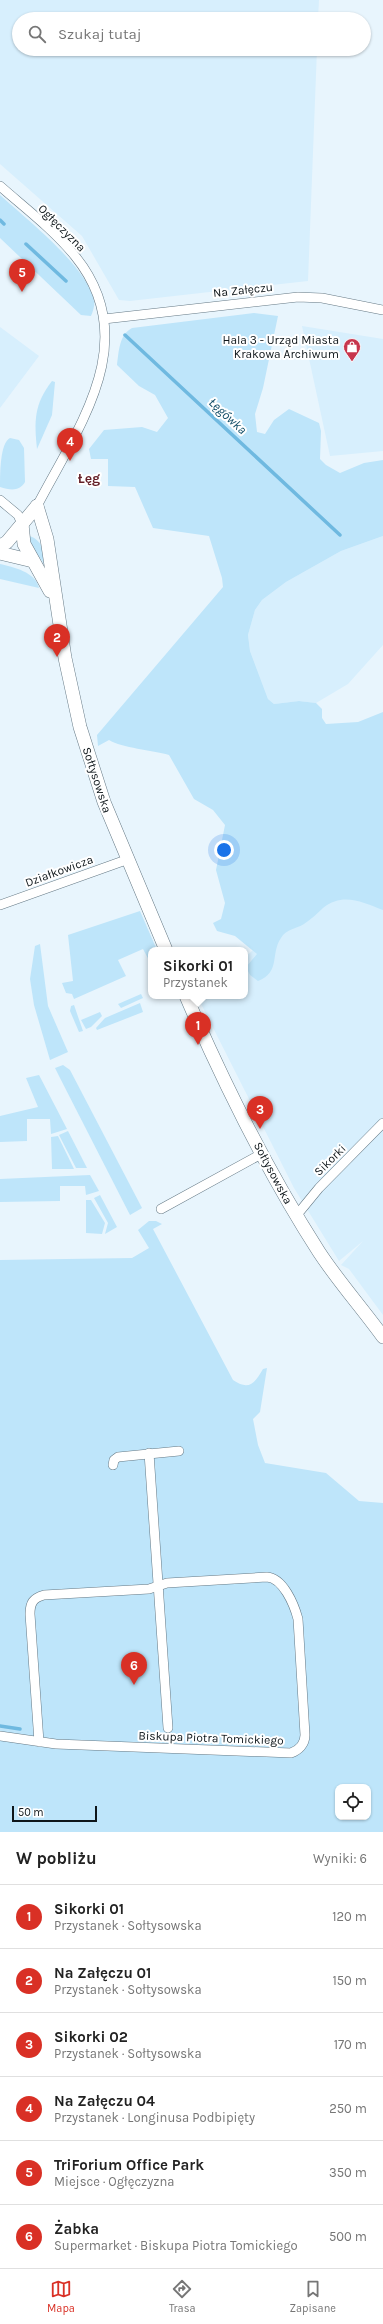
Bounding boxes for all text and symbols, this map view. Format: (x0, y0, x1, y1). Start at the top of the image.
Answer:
search box (12, 12, 371, 56)
icon: search (26, 23, 48, 45)
text: Szukaj tutaj (58, 25, 142, 43)
street label: Ogłęczyzna (35, 201, 89, 255)
pin: 5 (9, 259, 35, 292)
street label: Na Załęczu (212, 280, 274, 300)
place label: Hala 3 - Urząd Miasta Krakowa Archiwum (222, 333, 339, 361)
shop icon: Hala 3 - Urząd Miasta Krakowa Archiwum (342, 337, 362, 362)
water label: Łęgówka (206, 395, 250, 438)
pin: 4 (57, 428, 83, 461)
district label: Łęg (78, 470, 100, 487)
pin: 2 (44, 624, 70, 657)
street label: Sołtysowska (80, 745, 114, 815)
your location (214, 840, 234, 860)
street label: Działkowicza (23, 852, 95, 890)
popup (148, 947, 248, 999)
text: Sikorki 01 (163, 957, 233, 975)
text: Przystanek (163, 975, 228, 990)
pin: 1 (185, 1012, 211, 1045)
pin: 3 (247, 1096, 273, 1129)
street label: Sołtysowska (251, 1139, 295, 1207)
street label: Sikorki (311, 1141, 349, 1179)
pin: 6 (121, 1652, 147, 1685)
street label: Biskupa Piotra Tomickiego (138, 1728, 284, 1748)
map controls (335, 1784, 371, 1820)
button: locate (335, 1784, 371, 1820)
scale bar (12, 1804, 97, 1823)
text: 50 m (18, 1806, 44, 1819)
text: W pobliżu (16, 1848, 97, 1868)
text: Wyniki: 6 (313, 1851, 367, 1866)
text: Sikorki 01 (54, 1900, 124, 1918)
text: 1 (27, 1909, 31, 1924)
text: 120 m (332, 1909, 367, 1924)
text: Przystanek · Sołtysowska (54, 1918, 202, 1933)
text: Na Załęczu 01 (54, 1964, 151, 1982)
text: 2 (25, 1973, 33, 1988)
text: 150 m (332, 1973, 367, 1988)
text: Przystanek · Sołtysowska (54, 1982, 202, 1997)
text: Sikorki 02 (54, 2028, 128, 2046)
text: 3 (25, 2037, 33, 2052)
text: 170 m (334, 2037, 367, 2052)
text: Przystanek · Sołtysowska (54, 2046, 202, 2061)
text: Na Załęczu 04 (54, 2092, 155, 2110)
text: 4 (25, 2101, 33, 2116)
text: 250 m (329, 2101, 367, 2116)
text: Przystanek · Longinusa Podbipięty (54, 2110, 255, 2125)
text: TriForium Office Park (54, 2156, 204, 2174)
text: 5 (25, 2165, 33, 2180)
text: 350 m (329, 2165, 367, 2180)
text: Miejsce · Ogłęczyzna (54, 2174, 175, 2189)
text: Żabka (54, 2220, 99, 2238)
text: 6 (25, 2229, 33, 2244)
text: 500 m (329, 2229, 367, 2244)
text: Supermarket · Biskupa Piotra Tomickiego (54, 2238, 298, 2253)
tab: Mapa (47, 2278, 75, 2315)
tab: Trasa (169, 2278, 196, 2315)
tab: Zapisane (290, 2278, 336, 2315)

